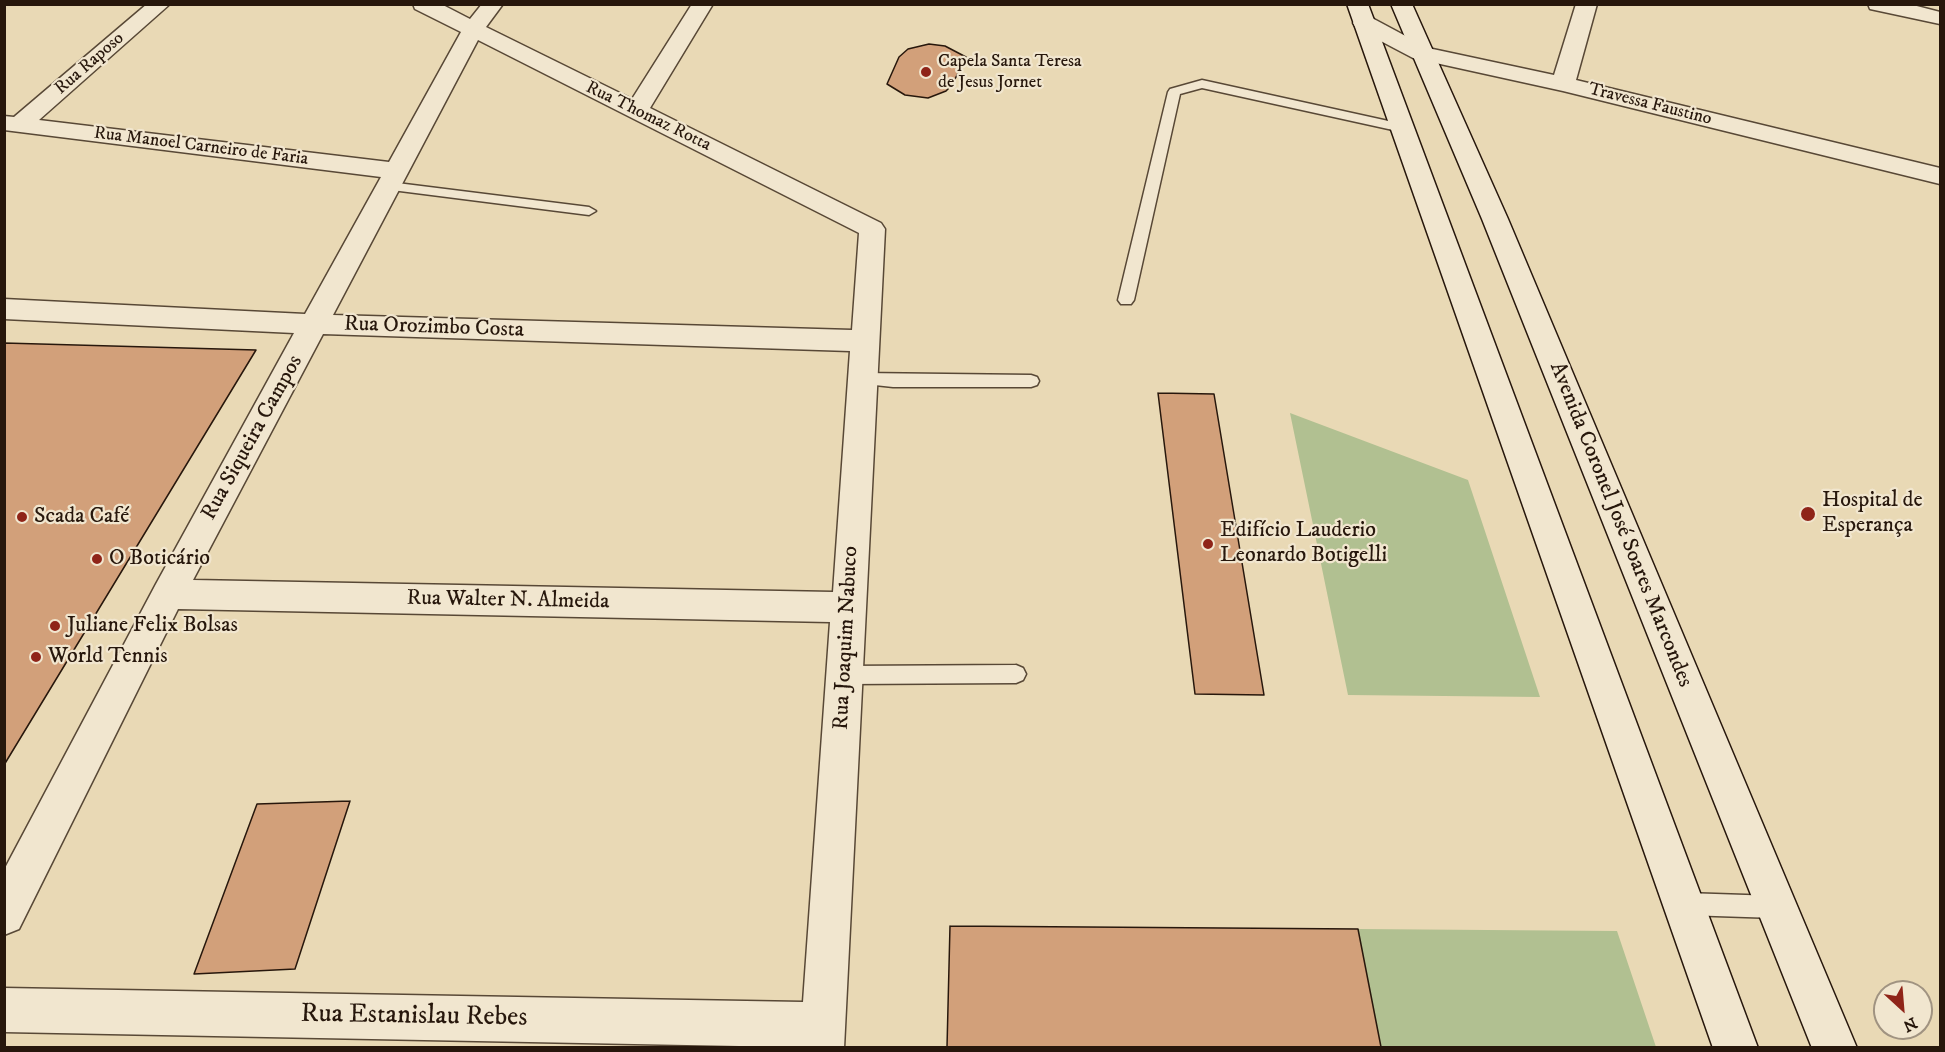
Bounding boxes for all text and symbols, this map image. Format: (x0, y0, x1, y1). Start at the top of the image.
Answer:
street label: Rua Raposo (51, 28, 129, 100)
place label: Capela Santa Teresa de Jesus Jornet (938, 51, 1082, 94)
marker: Capela Santa Teresa de Jesus Jornet (919, 65, 933, 79)
street label: Rua Thomaz Rotta (582, 77, 714, 157)
street label: Travessa Faustino (1586, 79, 1714, 131)
street label: Rua Manoel Carneiro de Faria (93, 123, 309, 171)
street label: Rua Orozimbo Costa (343, 312, 525, 344)
street label: Rua Siqueira Campos (197, 351, 309, 525)
street label: Avenida Coronel José Soares Marcondes (1543, 359, 1697, 691)
place label: Hospital de Esperança (1822, 488, 1923, 540)
place label: Scada Café (34, 504, 129, 530)
marker: Hospital de Esperança (1799, 505, 1817, 523)
marker: Scada Café (15, 510, 29, 524)
place label: Edifício Lauderio Leonardo Botigelli (1220, 518, 1387, 570)
marker: Edifício Lauderio Leonardo Botigelli (1201, 537, 1215, 551)
street label: Rua Joaquim Nabuco (829, 545, 865, 731)
place label: O Boticário (109, 546, 210, 572)
marker: O Boticário (90, 552, 104, 566)
street label: Rua Walter N. Almeida (406, 586, 610, 616)
place label: Juliane Felix Bolsas (67, 613, 238, 639)
marker: Juliane Felix Bolsas (48, 619, 62, 633)
place label: World Tennis (48, 644, 168, 670)
marker: World Tennis (29, 650, 43, 664)
north arrow (1873, 980, 1933, 1040)
street label: Rua Estanislau Rebes (300, 999, 528, 1035)
text: N (1900, 1013, 1920, 1036)

